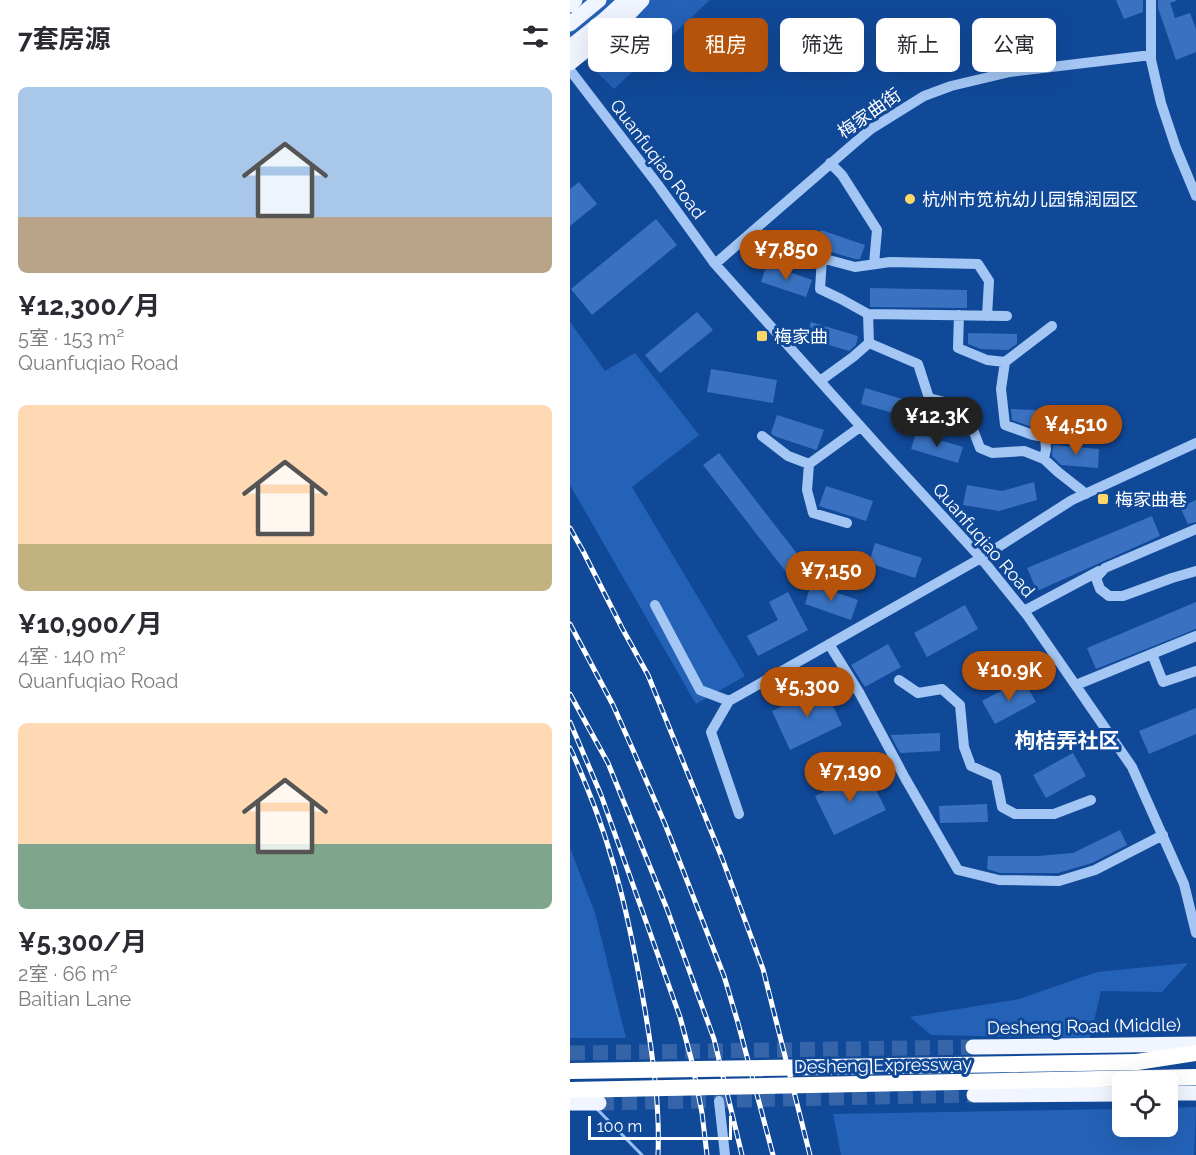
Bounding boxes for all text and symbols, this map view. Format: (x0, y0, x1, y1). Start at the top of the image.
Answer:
chip: 买房 (588, 18, 672, 72)
chip: 租房 (684, 18, 768, 72)
chip: 筛选 (780, 18, 864, 72)
chip: 新上 (876, 18, 960, 72)
chip: 公寓 (972, 18, 1056, 72)
icon: filters (519, 20, 552, 53)
text: 7套房源 (18, 24, 111, 54)
street label: 梅家曲街 (833, 84, 905, 142)
street label: Quanfuqiao Road (606, 95, 710, 223)
icon: home (231, 126, 339, 234)
place label: 杭州市笕杭幼儿园锦润园区 (922, 189, 1138, 210)
marker: 杭州市笕杭幼儿园锦润园区 (903, 192, 917, 206)
pin: ¥7,850 (737, 230, 835, 281)
text: ¥7,850 (754, 237, 818, 261)
text: ¥12,300/月 (18, 291, 160, 321)
text: 5室 · 153 m² (18, 326, 124, 350)
place label: 梅家曲 (774, 326, 828, 347)
marker: 梅家曲 (755, 329, 769, 343)
text: Quanfuqiao Road (18, 351, 178, 375)
pin: ¥12.3K (888, 397, 986, 448)
text: ¥12.3K (905, 404, 969, 428)
pin: ¥4,510 (1027, 405, 1125, 456)
text: ¥4,510 (1044, 412, 1108, 436)
icon: home (231, 444, 339, 552)
street label: Quanfuqiao Road (929, 479, 1039, 601)
place label: 梅家曲巷 (1115, 489, 1187, 510)
marker: 梅家曲巷 (1096, 492, 1110, 506)
pin: ¥7,150 (782, 551, 880, 602)
text: ¥7,150 (800, 558, 862, 582)
text: ¥10,900/月 (18, 609, 162, 639)
text: 4室 · 140 m² (18, 644, 126, 668)
pin: ¥10.9K (960, 651, 1058, 702)
text: ¥10.9K (976, 658, 1042, 682)
pin: ¥5,300 (758, 667, 856, 718)
text: Quanfuqiao Road (18, 669, 178, 693)
text: ¥5,300 (774, 674, 840, 698)
district label: 枸桔弄社区 (1015, 728, 1120, 753)
pin: ¥7,190 (801, 752, 899, 803)
text: ¥7,190 (819, 759, 881, 783)
icon: home (231, 762, 339, 870)
text: ¥5,300/月 (18, 927, 147, 957)
text: 2室 · 66 m² (18, 962, 118, 986)
text: Baitian Lane (18, 987, 131, 1011)
street label: Desheng Road (Middle) (987, 1014, 1181, 1038)
street label: Desheng Expressway (794, 1053, 972, 1077)
map controls (1112, 1071, 1178, 1137)
button: locate (1112, 1071, 1178, 1137)
scale bar (588, 1113, 732, 1140)
text: 100 m (597, 1117, 642, 1136)

